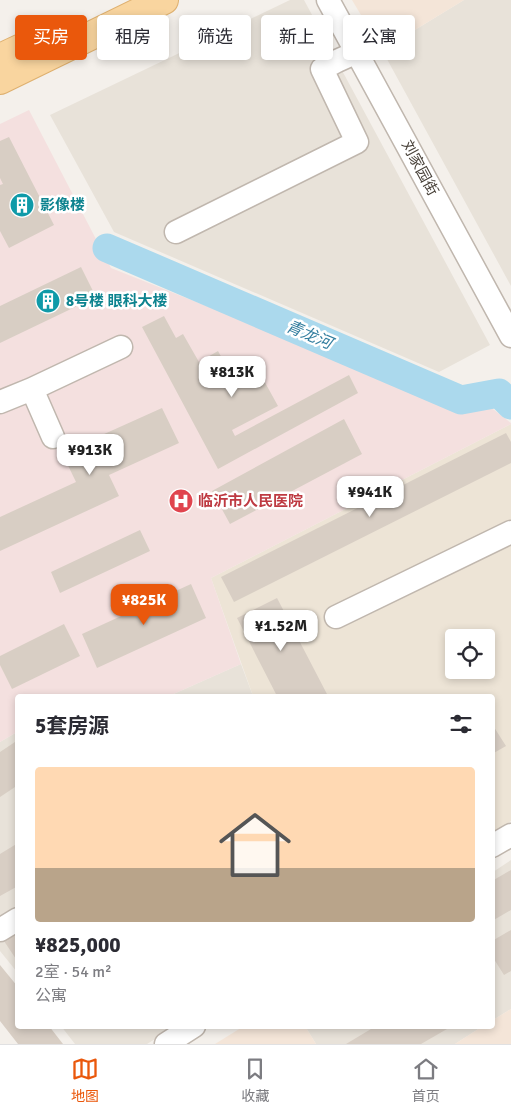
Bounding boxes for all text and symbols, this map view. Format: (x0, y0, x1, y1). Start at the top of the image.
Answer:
chip: 买房 (15, 15, 87, 60)
chip: 租房 (97, 15, 169, 60)
chip: 筛选 (179, 15, 251, 60)
chip: 新上 (261, 15, 333, 60)
chip: 公寓 (343, 15, 415, 60)
street label: 刘家园街 (398, 137, 442, 199)
building icon: 影像楼 (9, 192, 35, 218)
place label: 影像楼 (40, 196, 85, 214)
building icon: 8号楼 眼科大楼 (35, 288, 61, 314)
place label: 8号楼 眼科大楼 (66, 292, 167, 310)
water label: 青龙河 (283, 316, 338, 355)
pin: ¥813K (197, 356, 267, 398)
text: ¥813K (210, 362, 254, 382)
pin: ¥913K (55, 434, 125, 476)
text: ¥913K (68, 440, 112, 460)
pin: ¥941K (335, 476, 405, 518)
text: ¥941K (348, 482, 392, 502)
hospital icon: 临沂市人民医院 (168, 488, 194, 514)
place label: 临沂市人民医院 (198, 492, 303, 510)
pin: ¥825K (109, 584, 179, 626)
text: ¥825K (122, 590, 166, 610)
pin: ¥1.52M (240, 610, 322, 652)
text: ¥1.52M (255, 616, 307, 636)
map controls (445, 629, 495, 679)
button: locate (445, 629, 495, 679)
icon: filters (447, 710, 475, 738)
text: 5套房源 (35, 713, 109, 739)
icon: home (210, 800, 300, 890)
text: ¥825,000 (35, 932, 121, 958)
text: 2室 · 54 m² (35, 962, 112, 982)
text: 公寓 (35, 986, 67, 1006)
tab: 地图 (71, 1055, 99, 1105)
tab: 收藏 (241, 1055, 269, 1105)
tab: 首页 (412, 1055, 440, 1105)

